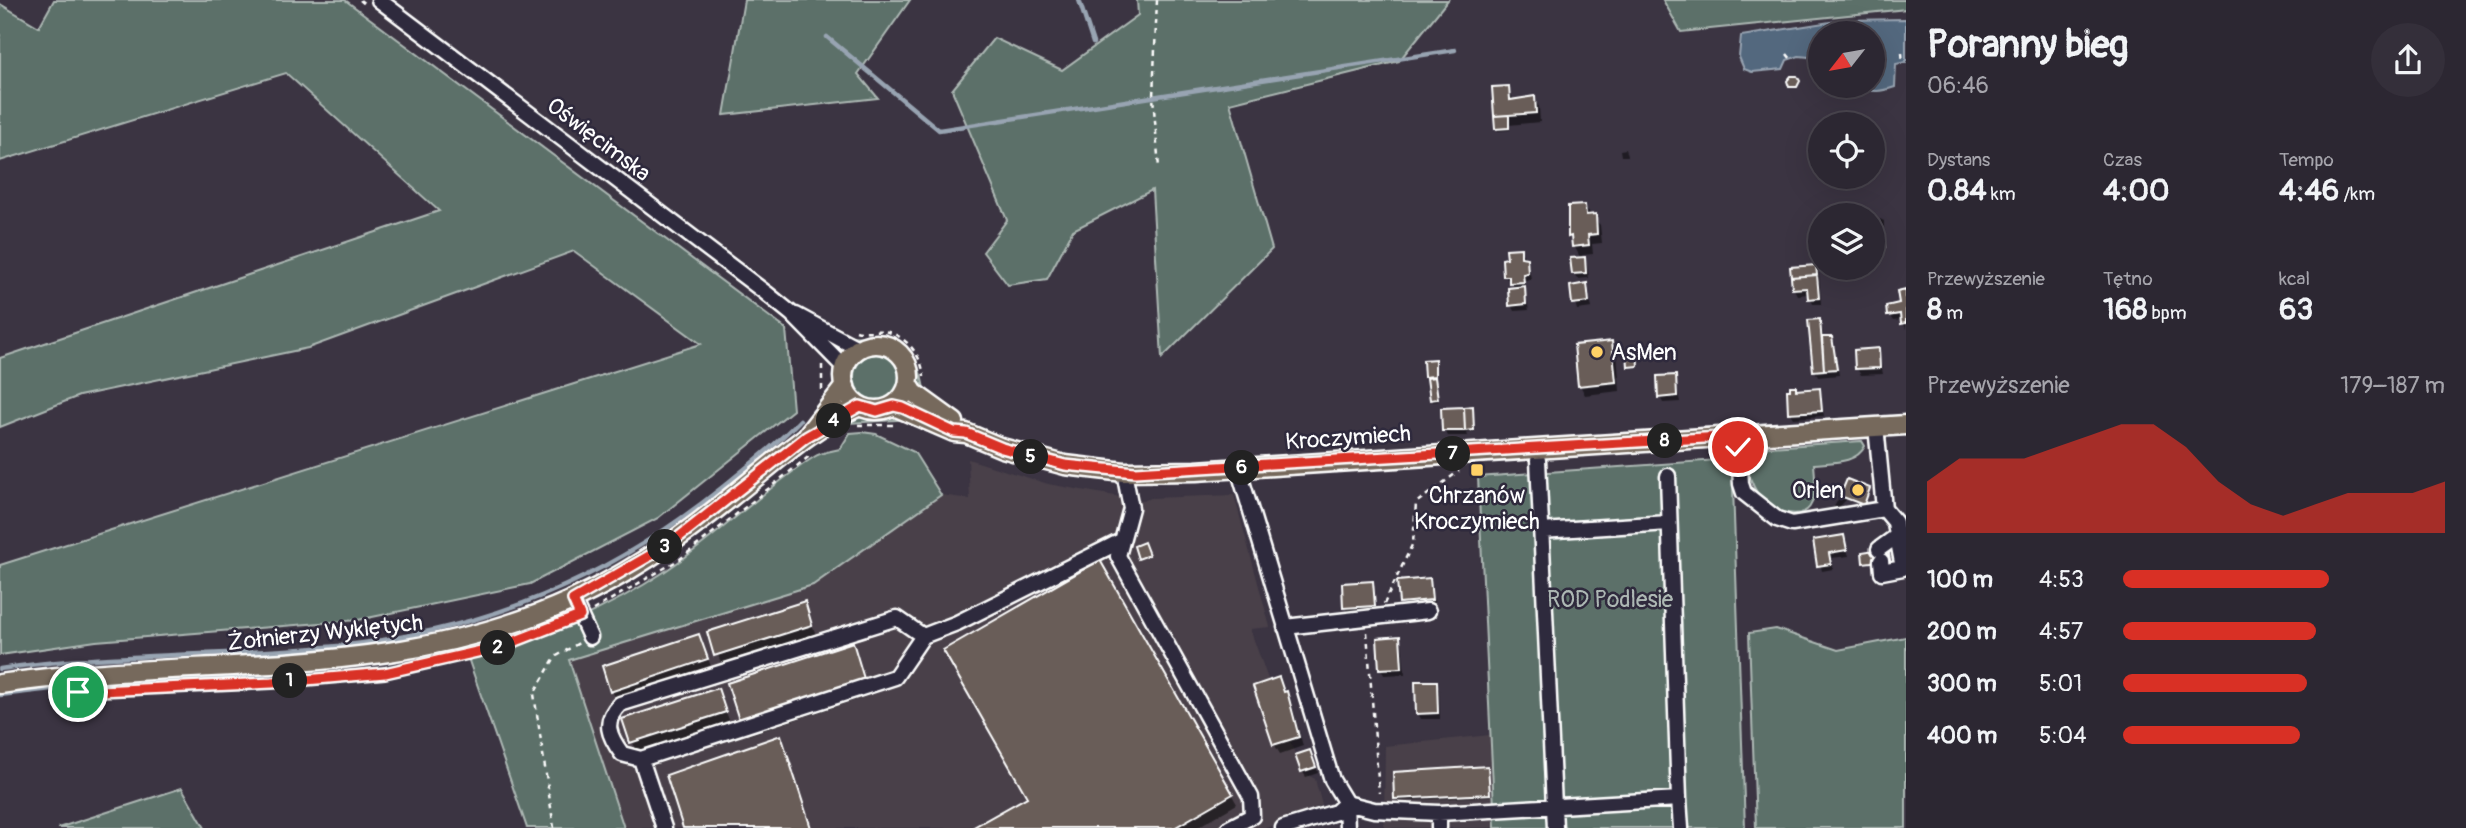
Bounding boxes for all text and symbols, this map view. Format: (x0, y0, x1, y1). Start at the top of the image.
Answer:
north arrow (1808, 21, 1885, 98)
map controls (1808, 21, 1885, 280)
text: Poranny bieg (1927, 21, 2128, 69)
button: share (2371, 23, 2445, 97)
text: 06:46 (1927, 71, 1989, 100)
street label: Oświęcimska (541, 91, 656, 188)
button: locate (1808, 112, 1885, 189)
text: Dystans (1927, 148, 1990, 172)
text: Czas (2103, 148, 2142, 172)
text: Tempo (2279, 148, 2334, 172)
text: 0.84 (1927, 172, 1987, 209)
text: 4:00 (2103, 172, 2169, 209)
text: 4:46 (2279, 172, 2339, 209)
text: km (1987, 182, 2016, 206)
text: /km (2339, 182, 2375, 206)
button: layers (1808, 203, 1885, 280)
text: Przewyższenie (1927, 267, 2045, 291)
text: Tętno (2103, 267, 2153, 291)
text: kcal (2279, 267, 2310, 291)
text: 8 (1927, 291, 1942, 328)
text: 168 (2103, 291, 2147, 328)
text: 63 (2279, 291, 2313, 328)
text: m (1942, 301, 1963, 325)
text: bpm (2147, 301, 2187, 325)
place label: AsMen (1611, 338, 1677, 367)
marker: AsMen (1589, 344, 1605, 360)
text: Przewyższenie (1927, 371, 2070, 400)
text: 179–187 m (2340, 371, 2445, 400)
pin: 4 (816, 404, 852, 438)
text: 4 (828, 408, 839, 432)
pin (1708, 417, 1768, 477)
street label: Kroczymiech (1284, 419, 1412, 456)
pin: 8 (1648, 424, 1682, 458)
text: 8 (1660, 428, 1669, 452)
icon: check (1719, 428, 1757, 466)
pin: 7 (1436, 436, 1470, 472)
pin: 5 (1014, 440, 1048, 475)
text: 7 (1447, 441, 1458, 465)
text: 5 (1025, 444, 1036, 468)
pin: 6 (1224, 450, 1260, 486)
text: 6 (1236, 455, 1247, 479)
marker: Chrzanów Kroczymiech (1469, 462, 1485, 478)
place label: Orlen (1792, 476, 1844, 505)
place label: Chrzanów Kroczymiech (1414, 481, 1540, 536)
marker: Orlen (1850, 482, 1866, 498)
pin: 3 (648, 530, 682, 564)
text: 3 (659, 534, 670, 558)
text: 100 m (1927, 565, 1993, 594)
text: 4:53 (2039, 565, 2084, 594)
park label: ROD Podlesie (1547, 585, 1674, 614)
street label: Żołnierzy Wyklętych (226, 608, 424, 657)
text: 200 m (1927, 617, 1997, 646)
text: 4:57 (2039, 617, 2083, 646)
pin: 2 (480, 630, 516, 666)
text: 2 (492, 635, 503, 659)
pin (48, 662, 108, 722)
pin: 1 (272, 664, 308, 698)
text: 1 (286, 668, 293, 692)
text: 300 m (1927, 669, 1997, 698)
text: 5:01 (2039, 669, 2082, 698)
icon: arrive (59, 673, 97, 711)
text: 400 m (1927, 721, 1997, 750)
text: 5:04 (2039, 721, 2087, 750)

